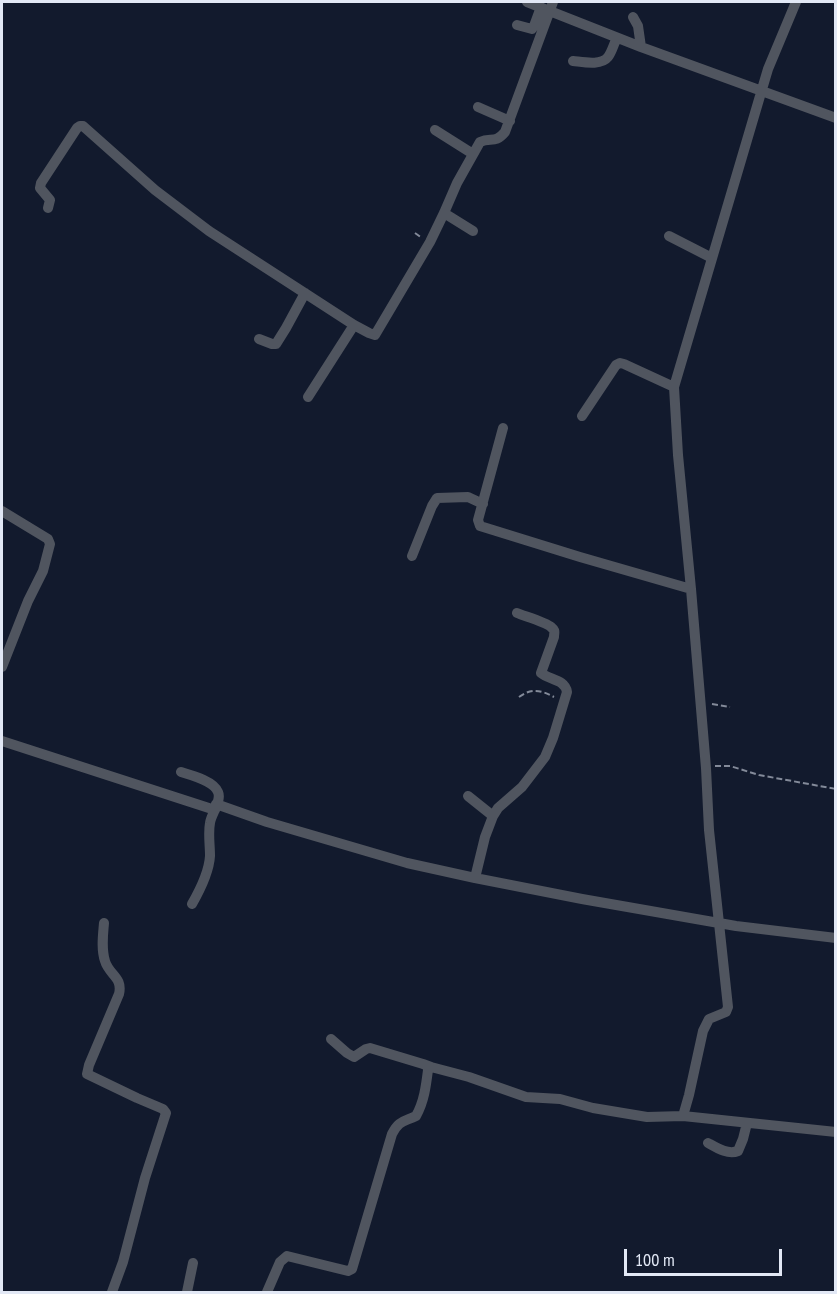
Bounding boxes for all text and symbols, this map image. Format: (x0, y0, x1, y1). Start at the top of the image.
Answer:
scale bar (627, 1237, 784, 1275)
text: 100 m (635, 1248, 675, 1271)

